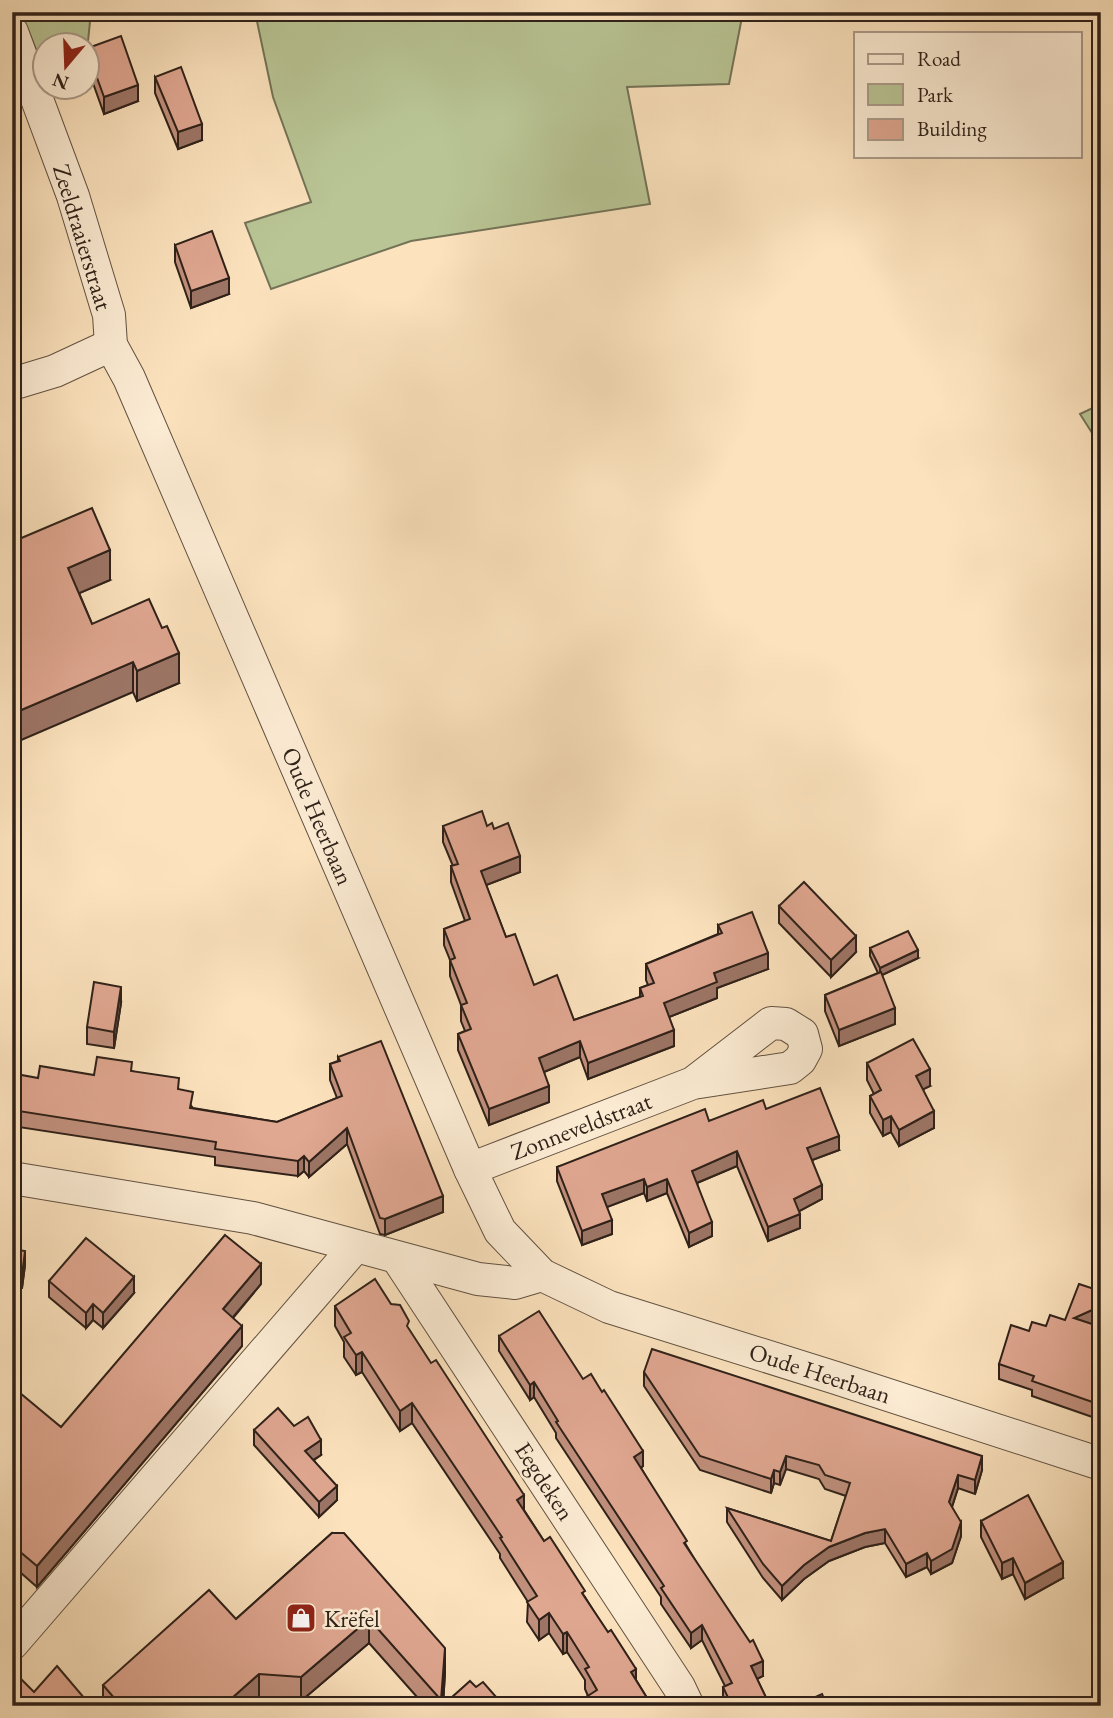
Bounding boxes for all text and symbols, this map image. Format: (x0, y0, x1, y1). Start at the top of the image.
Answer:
north arrow (32, 32, 102, 102)
legend (854, 32, 1082, 158)
text: Road (917, 45, 961, 72)
text: N (49, 67, 72, 96)
text: Park (917, 81, 954, 108)
text: Building (917, 115, 987, 142)
street label: Zeeldraaierstraat (46, 160, 120, 314)
street label: Oude Heerbaan (275, 742, 361, 890)
street label: Zonneveldstraat (506, 1085, 656, 1167)
street label: Oude Heerbaan (745, 1336, 895, 1411)
street label: Eegdeken (508, 1436, 582, 1526)
shop icon: Krëfel (284, 1601, 318, 1635)
place label: Krëfel (324, 1603, 380, 1634)

